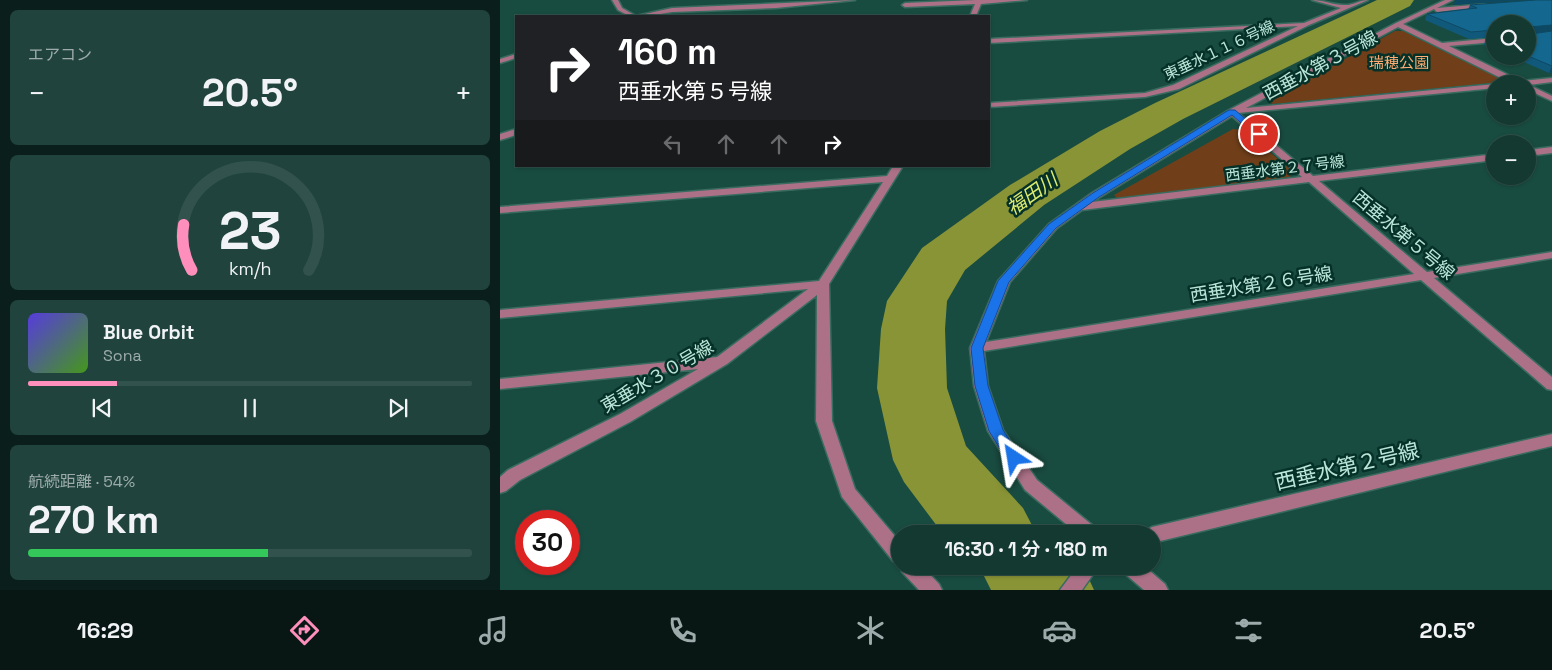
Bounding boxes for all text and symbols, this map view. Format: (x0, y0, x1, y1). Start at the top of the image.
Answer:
map controls (1486, 15, 1536, 185)
button: search (1486, 15, 1536, 65)
street label: 東垂水１１６号線 (1161, 16, 1277, 84)
street label: 西垂水第３号線 (1259, 25, 1381, 105)
text: 160 m (618, 30, 717, 74)
icon: right (535, 35, 600, 100)
text: エアコン (28, 44, 92, 65)
park label: 瑞穂公園 (1369, 53, 1429, 72)
text: 20.5° (202, 69, 298, 117)
text: − (28, 75, 45, 111)
text: + (455, 75, 472, 111)
button: + (1486, 75, 1536, 125)
text: 西垂水第５号線 (618, 77, 772, 105)
pin (1238, 113, 1280, 155)
icon: arrive (1245, 120, 1273, 148)
icon: left (659, 130, 687, 158)
icon: ahead (712, 130, 740, 158)
icon: ahead (765, 130, 793, 158)
icon: right (818, 130, 846, 158)
button: − (1486, 135, 1536, 185)
street label: 西垂水第２７号線 (1224, 151, 1346, 185)
water label: 福田川 (1001, 166, 1064, 221)
street label: 西垂水第５号線 (1348, 186, 1460, 284)
text: 23 (219, 198, 281, 264)
text: km/h (229, 257, 271, 280)
street label: 西垂水第２６号線 (1188, 261, 1334, 307)
text: Blue Orbit (103, 320, 194, 345)
street label: 東垂水３０号線 (597, 335, 717, 417)
text: Sona (103, 345, 142, 366)
icon: previous (88, 394, 116, 422)
icon: pause (236, 394, 264, 422)
icon: next (384, 394, 412, 422)
position arrow (987, 431, 1039, 483)
street label: 西垂水第２号線 (1272, 436, 1422, 496)
text: 航続距離 · 54% (28, 471, 135, 492)
text: 270 km (28, 496, 159, 544)
speed limit sign: 30 (515, 510, 580, 575)
text: 16:30 · 1 分 · 180 m (944, 537, 1108, 562)
icon: directions (287, 613, 322, 648)
icon: music (476, 613, 511, 648)
icon: phone (665, 613, 700, 648)
icon: climate (853, 613, 888, 648)
icon: car (1042, 613, 1077, 648)
icon: filters (1231, 613, 1266, 648)
text: 16:29 (77, 616, 134, 644)
text: 20.5° (1420, 616, 1475, 644)

